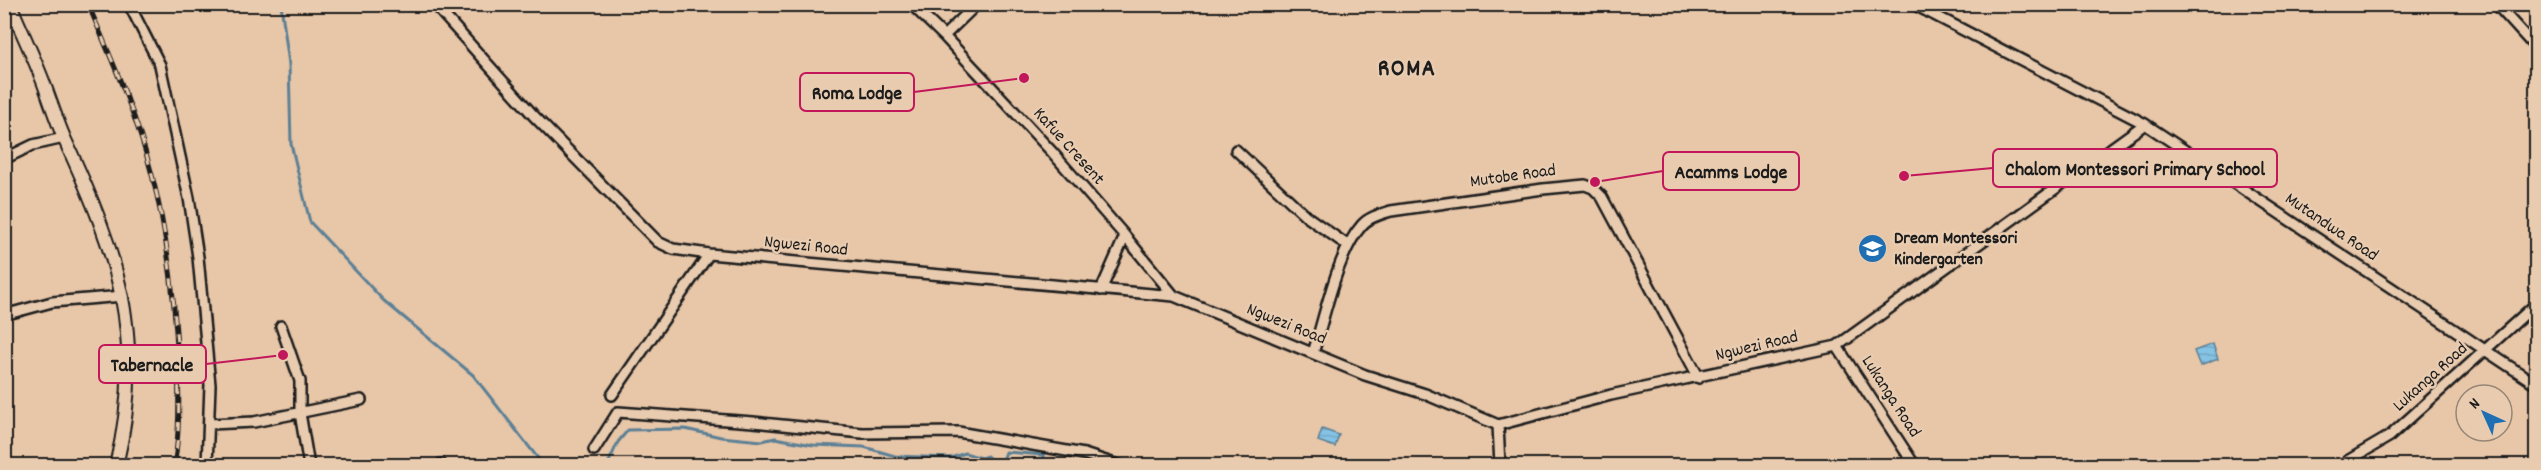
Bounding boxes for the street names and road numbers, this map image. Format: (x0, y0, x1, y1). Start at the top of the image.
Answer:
street label: Kafue Cresent (1026, 103, 1110, 192)
street label: Mutobe Road (1468, 159, 1558, 195)
street label: Mutandwa Road (2279, 187, 2383, 269)
street label: Ngwezi Road (763, 230, 849, 264)
street label: Ngwezi Road (1242, 298, 1330, 352)
street label: Ngwezi Road (1713, 325, 1801, 369)
street label: Lukanga Road (2388, 337, 2474, 419)
street label: Lukanga Road (1854, 351, 1926, 443)

